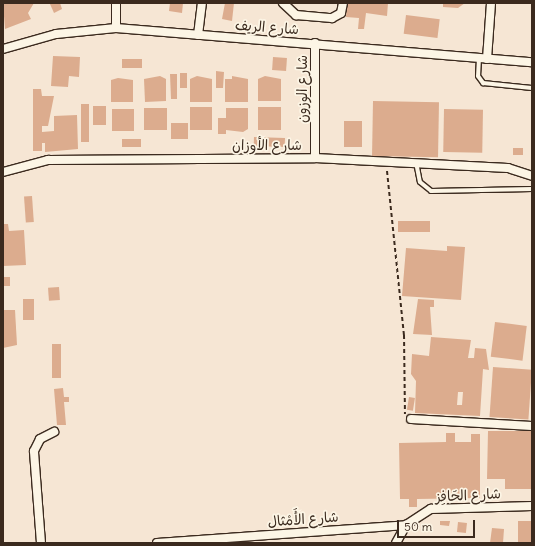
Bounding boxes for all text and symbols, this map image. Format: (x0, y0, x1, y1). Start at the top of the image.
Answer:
street label: شارع الريف (235, 16, 299, 38)
street label: شارع الوزون (294, 55, 310, 123)
street label: شارع الأوزان (232, 137, 302, 153)
street label: شارع الحَافِز (435, 485, 501, 505)
street label: شارع الأَمْثال (267, 508, 339, 530)
scale bar (399, 512, 477, 538)
text: 50 m (404, 519, 432, 534)

